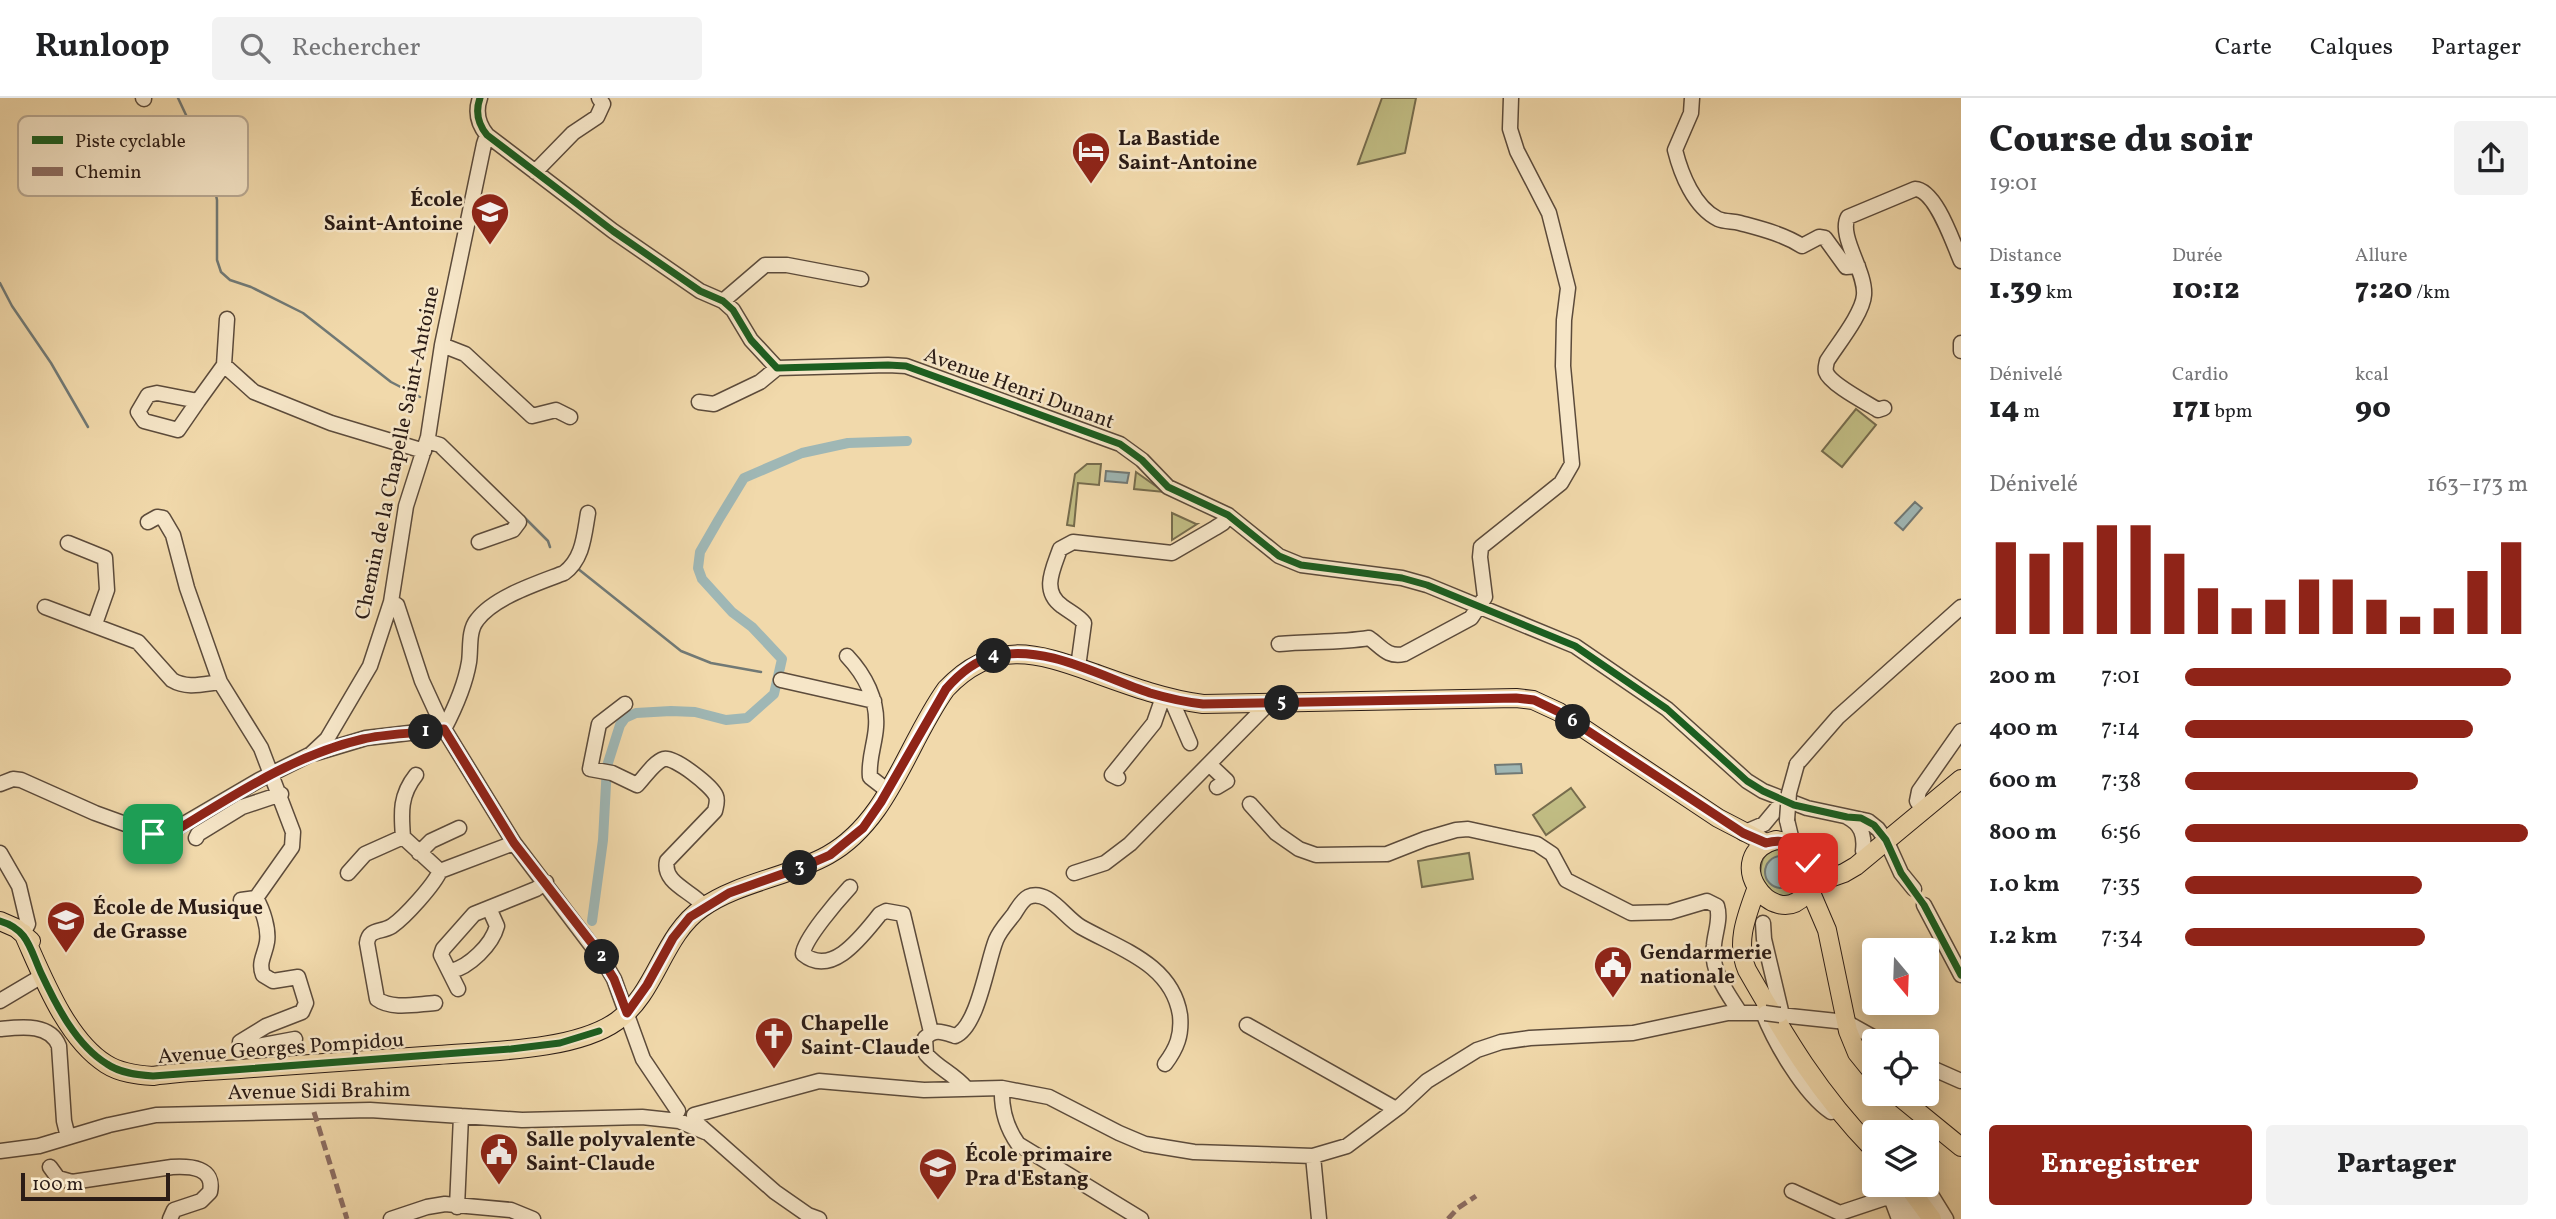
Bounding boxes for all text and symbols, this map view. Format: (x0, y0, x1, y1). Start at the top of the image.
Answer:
search box (212, 17, 702, 80)
text: Runloop (35, 25, 170, 71)
icon: search (236, 29, 274, 67)
text: Rechercher (292, 30, 420, 66)
text: Carte (2215, 31, 2272, 65)
text: Calques (2310, 31, 2393, 65)
text: Partager (2431, 31, 2521, 65)
text: Course du soir (1989, 115, 2253, 168)
legend (18, 116, 248, 196)
button: share (2454, 121, 2528, 195)
place label: La Bastide Saint-Antoine (1118, 125, 1257, 178)
text: Piste cyclable (75, 129, 186, 155)
hotel icon: La Bastide Saint-Antoine (1070, 130, 1112, 185)
text: Chemin (75, 160, 142, 186)
text: 19:01 (1989, 168, 2038, 200)
place label: École Saint-Antoine (324, 186, 463, 239)
school or university icon: École Saint-Antoine (469, 191, 511, 246)
text: Distance (1989, 243, 2062, 269)
text: Durée (2172, 243, 2223, 269)
text: Allure (2355, 243, 2407, 269)
text: 1.39 (1989, 269, 2042, 311)
text: 10:12 (2172, 269, 2240, 311)
text: 7:20 (2355, 269, 2412, 311)
text: km (2042, 280, 2073, 306)
text: /km (2412, 280, 2450, 306)
street label: Chemin de la Chapelle Saint-Antoine (348, 284, 448, 622)
street label: Avenue Henri Dunant (920, 341, 1118, 437)
text: Dénivelé (1989, 362, 2062, 388)
text: Cardio (2172, 362, 2228, 388)
text: kcal (2355, 362, 2389, 388)
text: 14 (1989, 388, 2019, 430)
text: 171 (2172, 388, 2211, 430)
text: 90 (2355, 388, 2391, 430)
text: m (2019, 399, 2040, 425)
text: bpm (2211, 399, 2253, 425)
text: Dénivelé (1989, 469, 2078, 501)
text: 163–173 m (2427, 469, 2528, 501)
pin: 4 (976, 638, 1012, 674)
text: 4 (988, 642, 999, 668)
text: 200 m (1989, 661, 2056, 693)
text: 7:01 (2101, 661, 2140, 693)
pin: 5 (1264, 686, 1300, 720)
text: 5 (1277, 689, 1286, 715)
pin: 6 (1556, 704, 1590, 740)
text: 6 (1567, 708, 1578, 734)
text: 400 m (1989, 713, 2058, 745)
text: 7:14 (2101, 713, 2140, 745)
pin: 1 (408, 714, 444, 750)
text: 1 (422, 718, 429, 744)
text: 600 m (1989, 765, 2057, 797)
text: 7:38 (2101, 765, 2141, 797)
pin (123, 804, 183, 864)
icon: arrive (134, 815, 172, 853)
text: 800 m (1989, 817, 2057, 849)
text: 6:56 (2101, 817, 2141, 849)
pin (1778, 833, 1838, 893)
icon: check (1789, 844, 1827, 882)
pin: 3 (782, 850, 818, 886)
text: 3 (795, 854, 804, 880)
text: 1.0 km (1989, 869, 2060, 901)
text: 7:35 (2101, 869, 2140, 901)
place label: École de Musique de Grasse (93, 894, 263, 947)
school or university icon: École de Musique de Grasse (45, 899, 87, 954)
text: 1.2 km (1989, 921, 2058, 953)
text: 7:34 (2101, 921, 2143, 953)
north arrow (1862, 938, 1939, 1015)
map controls (1862, 938, 1939, 1197)
place label: Gendarmerie nationale (1640, 939, 1772, 992)
pin: 2 (584, 940, 620, 974)
text: 2 (597, 943, 606, 969)
public building icon: Gendarmerie nationale (1592, 944, 1634, 999)
place label: Chapelle Saint-Claude (801, 1010, 930, 1063)
church icon: Chapelle Saint-Claude (753, 1015, 795, 1070)
street label: Avenue Georges Pompidou (157, 1026, 405, 1072)
button: locate (1862, 1029, 1939, 1106)
street label: Avenue Sidi Brahim (227, 1076, 411, 1108)
button: layers (1862, 1120, 1939, 1197)
button: Enregistrer (1989, 1125, 2252, 1205)
button: Partager (2266, 1125, 2528, 1205)
place label: Salle polyvalente Saint-Claude (526, 1126, 696, 1179)
public building icon: Salle polyvalente Saint-Claude (478, 1131, 520, 1186)
place label: École primaire Pra d'Estang (965, 1141, 1112, 1194)
school or university icon: École primaire Pra d'Estang (917, 1146, 959, 1201)
scale bar (21, 1170, 170, 1202)
text: 100 m (32, 1172, 83, 1198)

